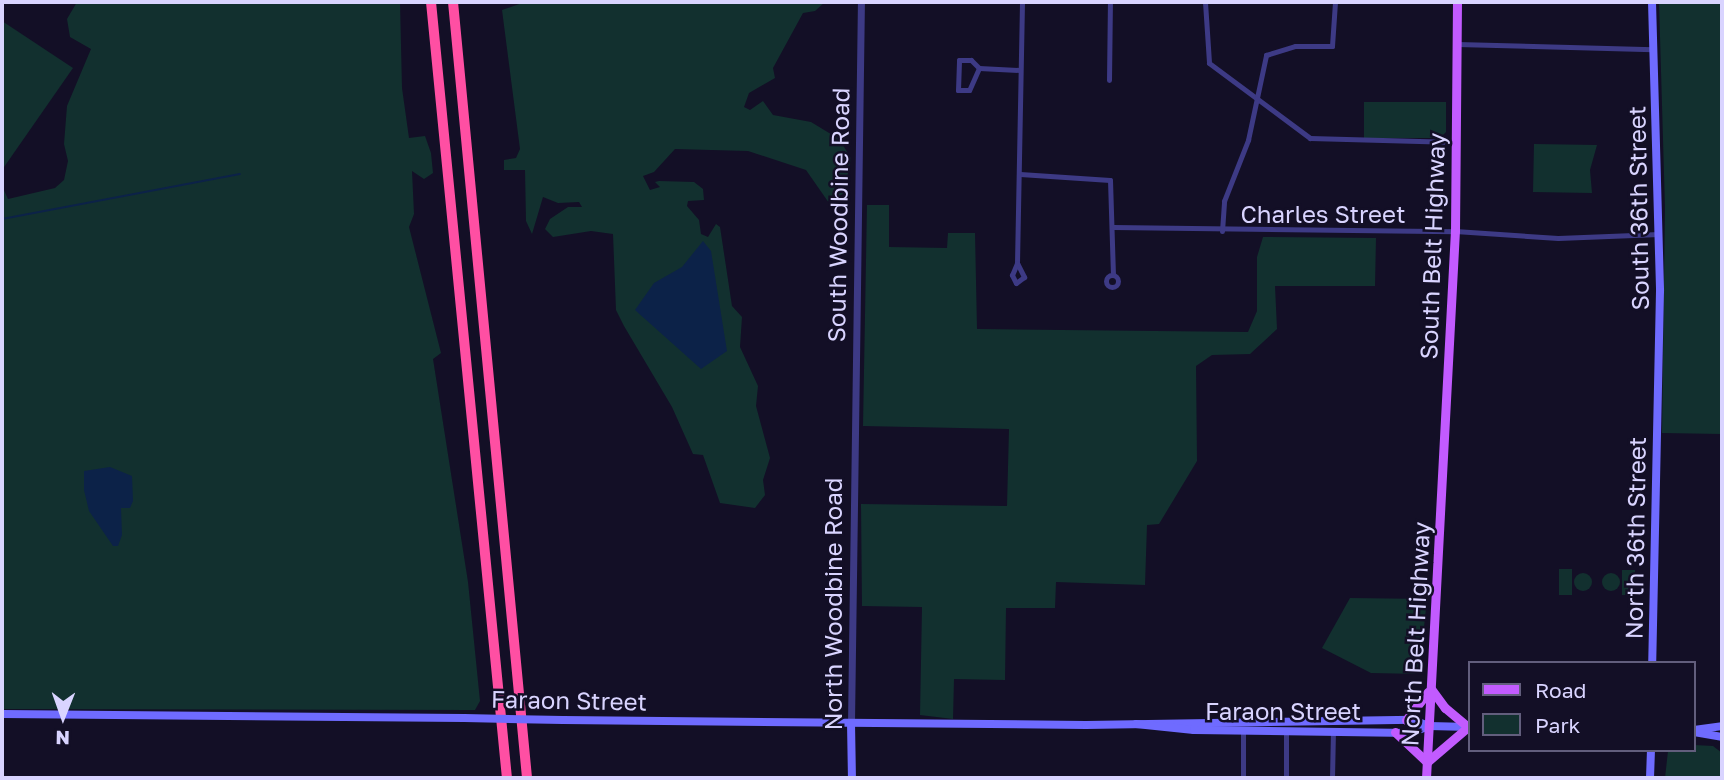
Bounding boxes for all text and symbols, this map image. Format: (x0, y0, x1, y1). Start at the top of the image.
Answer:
street label: South Woodbine Road (821, 87, 855, 343)
street label: South 36th Street (1622, 105, 1654, 311)
street label: South Belt Highway (1414, 132, 1450, 360)
street label: Charles Street (1240, 200, 1406, 228)
street label: North 36th Street (1619, 436, 1651, 640)
street label: North Woodbine Road (819, 477, 847, 731)
street label: North Belt Highway (1395, 521, 1435, 747)
legend (1468, 661, 1696, 752)
text: Road (1535, 677, 1586, 703)
north arrow (28, 682, 98, 752)
street label: Faraon Street (491, 684, 647, 716)
street label: Faraon Street (1205, 697, 1361, 725)
text: Park (1535, 712, 1580, 738)
text: N (55, 727, 70, 750)

